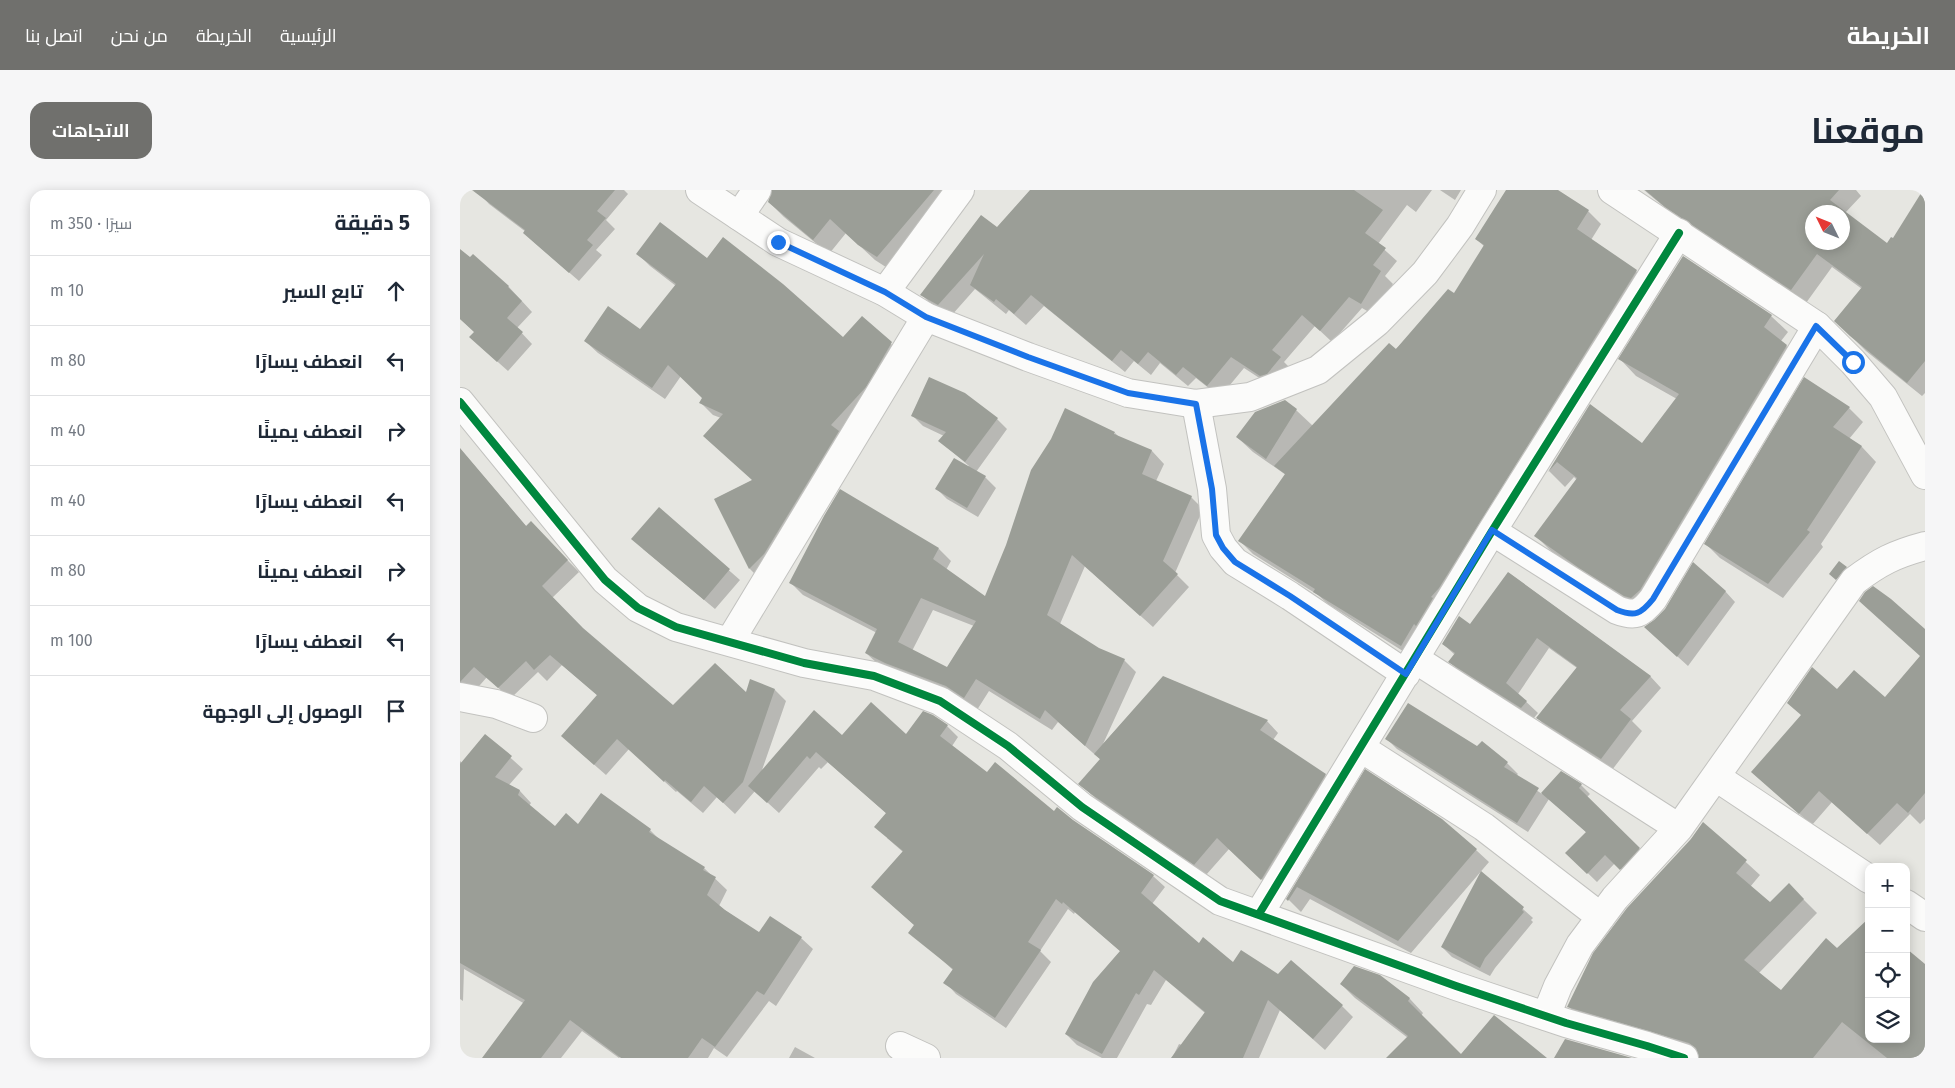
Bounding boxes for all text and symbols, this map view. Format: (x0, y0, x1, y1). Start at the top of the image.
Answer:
text: الخريطة (1847, 22, 1930, 50)
text: اتصل بنا (25, 25, 83, 47)
text: من نحن (111, 25, 168, 47)
text: الخريطة (196, 25, 252, 47)
text: الرئيسية (280, 25, 337, 47)
button: الاتجاهات (30, 102, 152, 159)
text: موقعنا (1811, 110, 1925, 152)
north arrow (1805, 205, 1850, 250)
text: 5 دقيقة (334, 210, 410, 236)
text: سيرًا · 350 m (50, 214, 132, 233)
route end (767, 231, 790, 254)
icon: ahead (382, 277, 410, 305)
text: تابع السير (283, 280, 363, 303)
text: 10 m (50, 281, 84, 300)
icon: left (382, 347, 410, 375)
text: انعطف يسارًا (255, 350, 363, 373)
text: 80 m (50, 351, 86, 370)
route start (1842, 351, 1865, 374)
icon: right (382, 417, 410, 445)
text: انعطف يمينًا (257, 420, 363, 443)
text: 40 m (50, 421, 85, 440)
icon: left (382, 487, 410, 515)
text: انعطف يسارًا (255, 490, 363, 513)
text: 40 m (50, 491, 85, 510)
icon: right (382, 557, 410, 585)
text: انعطف يمينًا (257, 560, 363, 583)
text: 80 m (50, 561, 86, 580)
icon: left (382, 627, 410, 655)
text: انعطف يسارًا (255, 630, 363, 653)
text: 100 m (50, 631, 93, 650)
icon: arrive (382, 697, 410, 725)
text: الوصول إلى الوجهة (203, 700, 363, 723)
map controls (1865, 863, 1910, 1043)
button: + (1865, 863, 1910, 908)
button: − (1865, 908, 1910, 953)
button: locate (1865, 953, 1910, 998)
button: layers (1865, 998, 1910, 1043)

